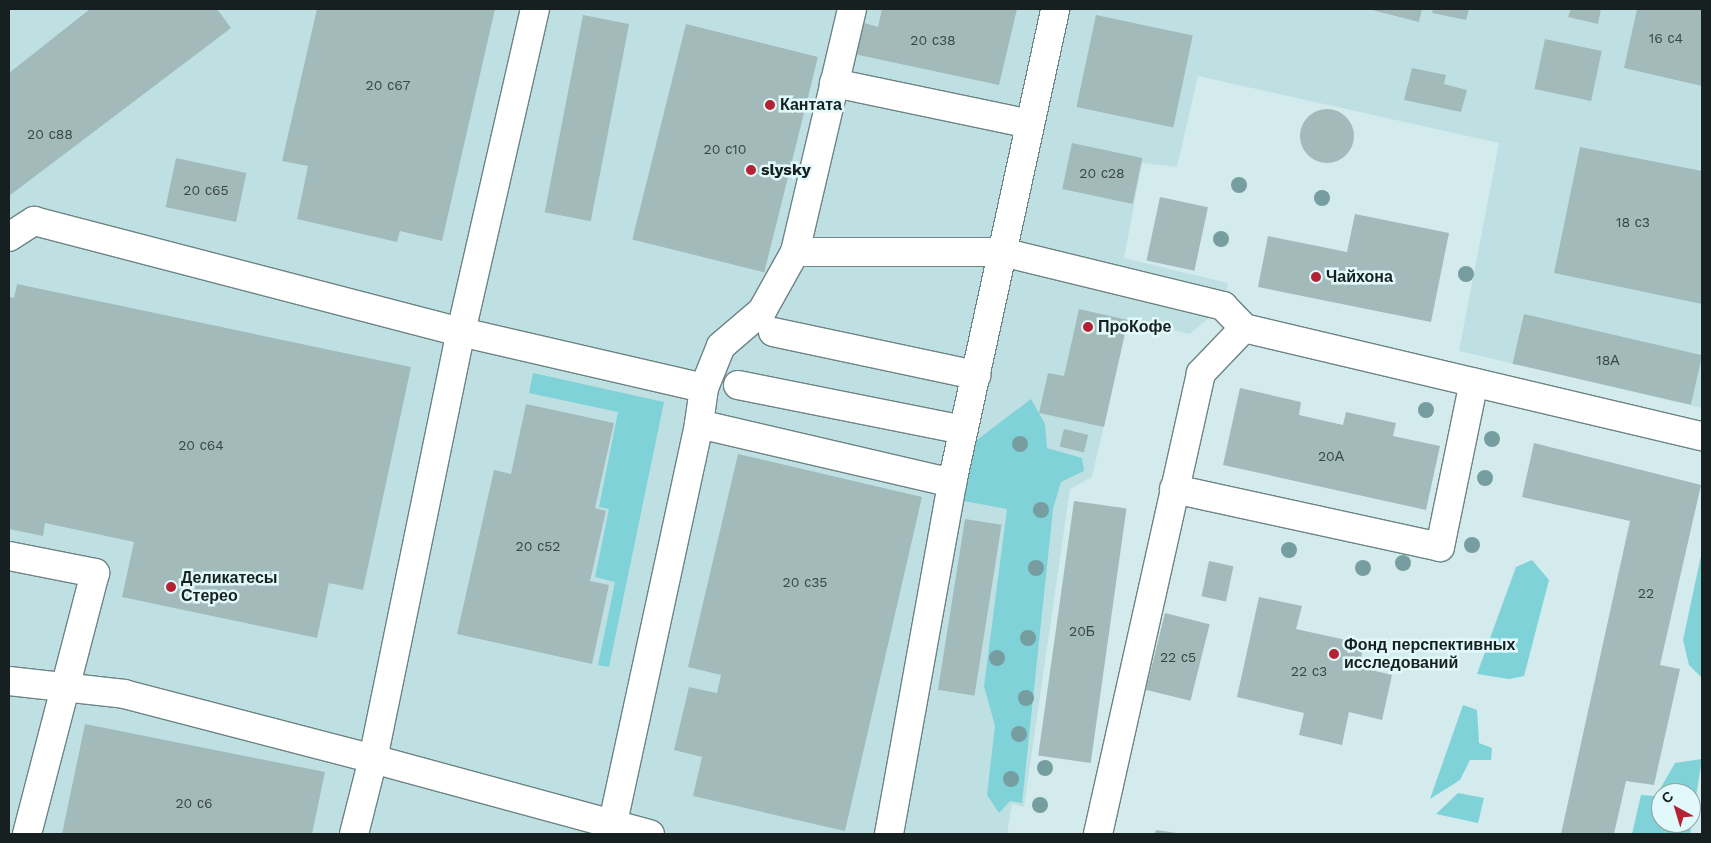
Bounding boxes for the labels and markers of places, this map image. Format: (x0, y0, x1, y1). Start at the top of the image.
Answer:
place label: Кантата (780, 95, 842, 115)
marker: Кантата (764, 99, 776, 111)
place label: slysky (761, 160, 811, 180)
marker: slysky (745, 164, 757, 176)
place label: Чайхона (1326, 267, 1393, 287)
marker: Чайхона (1310, 271, 1322, 283)
place label: ПроКофе (1098, 317, 1171, 337)
marker: ПроКофе (1082, 321, 1094, 333)
place label: Деликатесы Стерео (181, 568, 277, 606)
marker: Деликатесы Стерео (165, 581, 177, 593)
place label: Фонд перспективных исследований (1344, 635, 1515, 673)
marker: Фонд перспективных исследований (1328, 648, 1340, 660)

